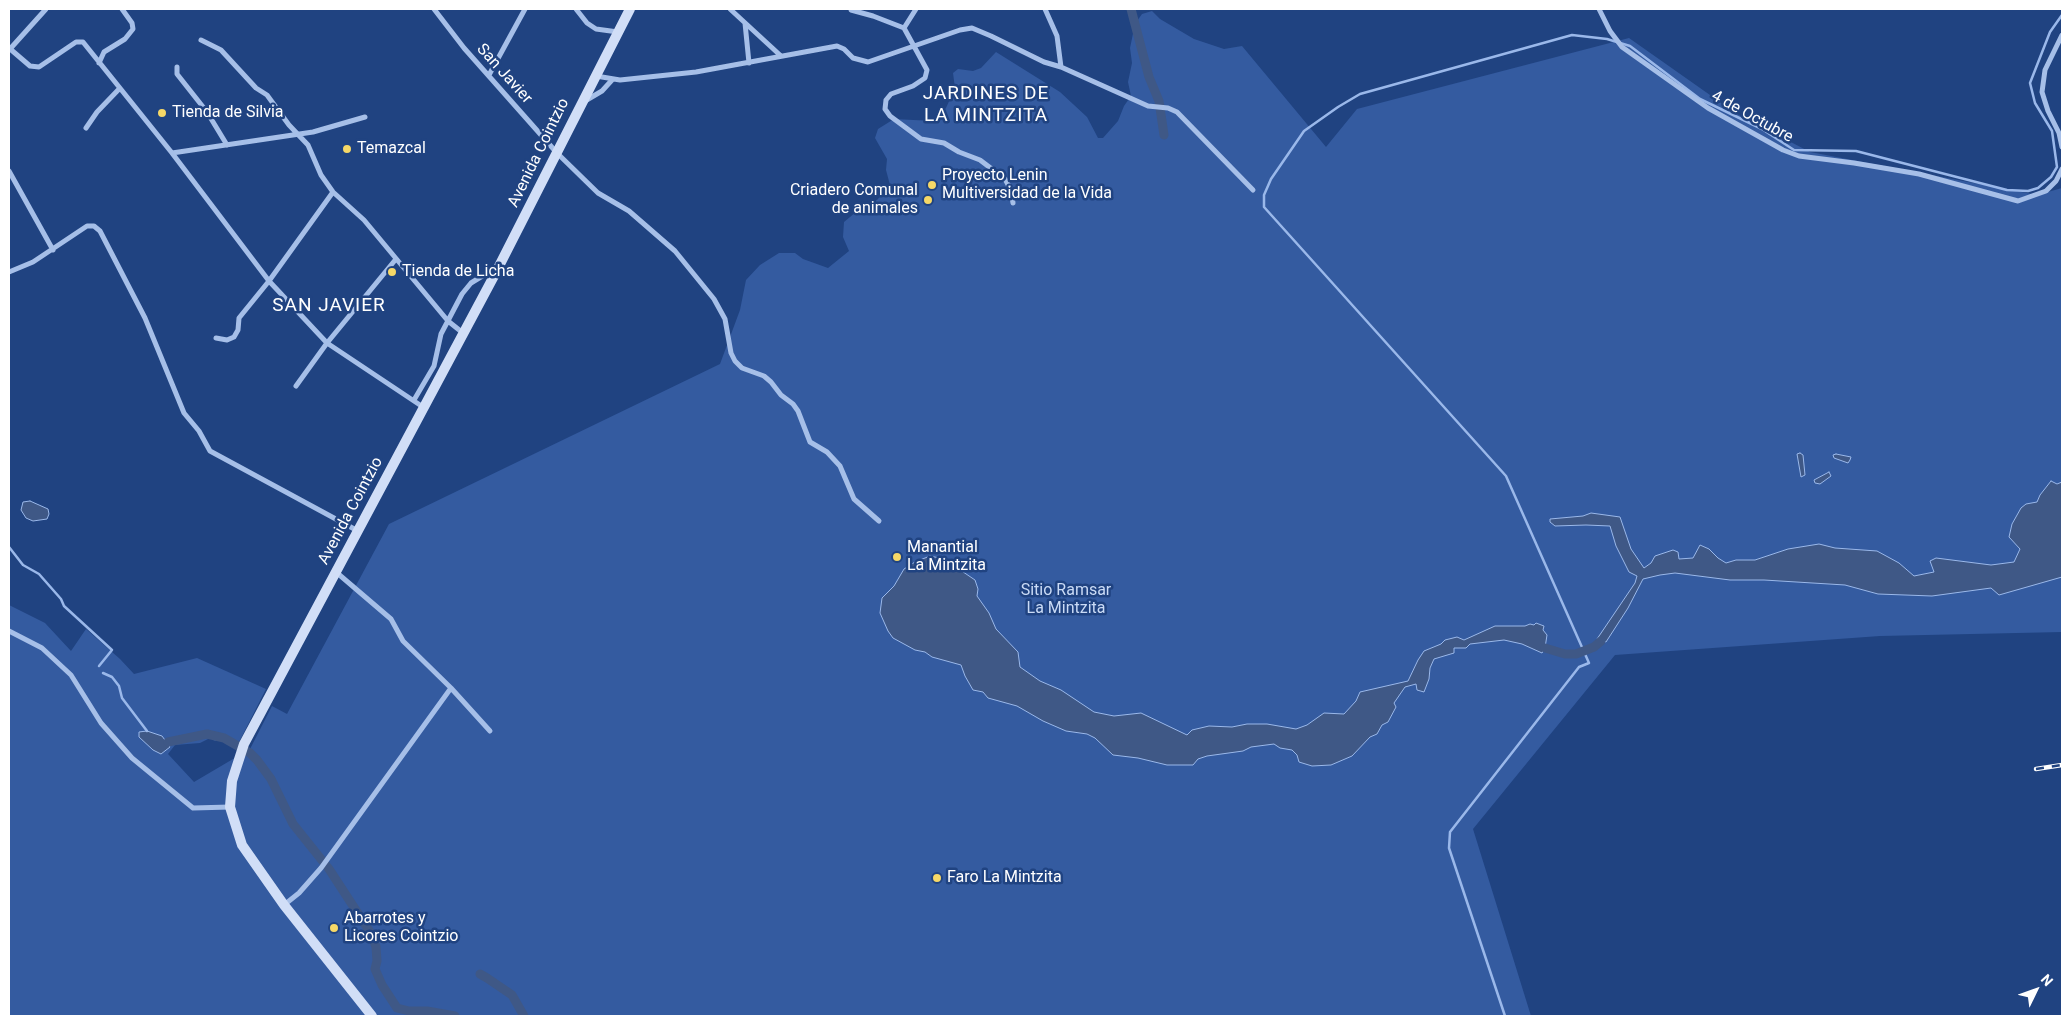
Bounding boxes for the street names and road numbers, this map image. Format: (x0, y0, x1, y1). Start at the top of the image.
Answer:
street label: San Javier (472, 40, 536, 108)
street label: 4 de Octubre (1708, 87, 1796, 147)
street label: Avenida Cointzio (504, 95, 574, 211)
street label: Avenida Cointzio (315, 454, 387, 568)

